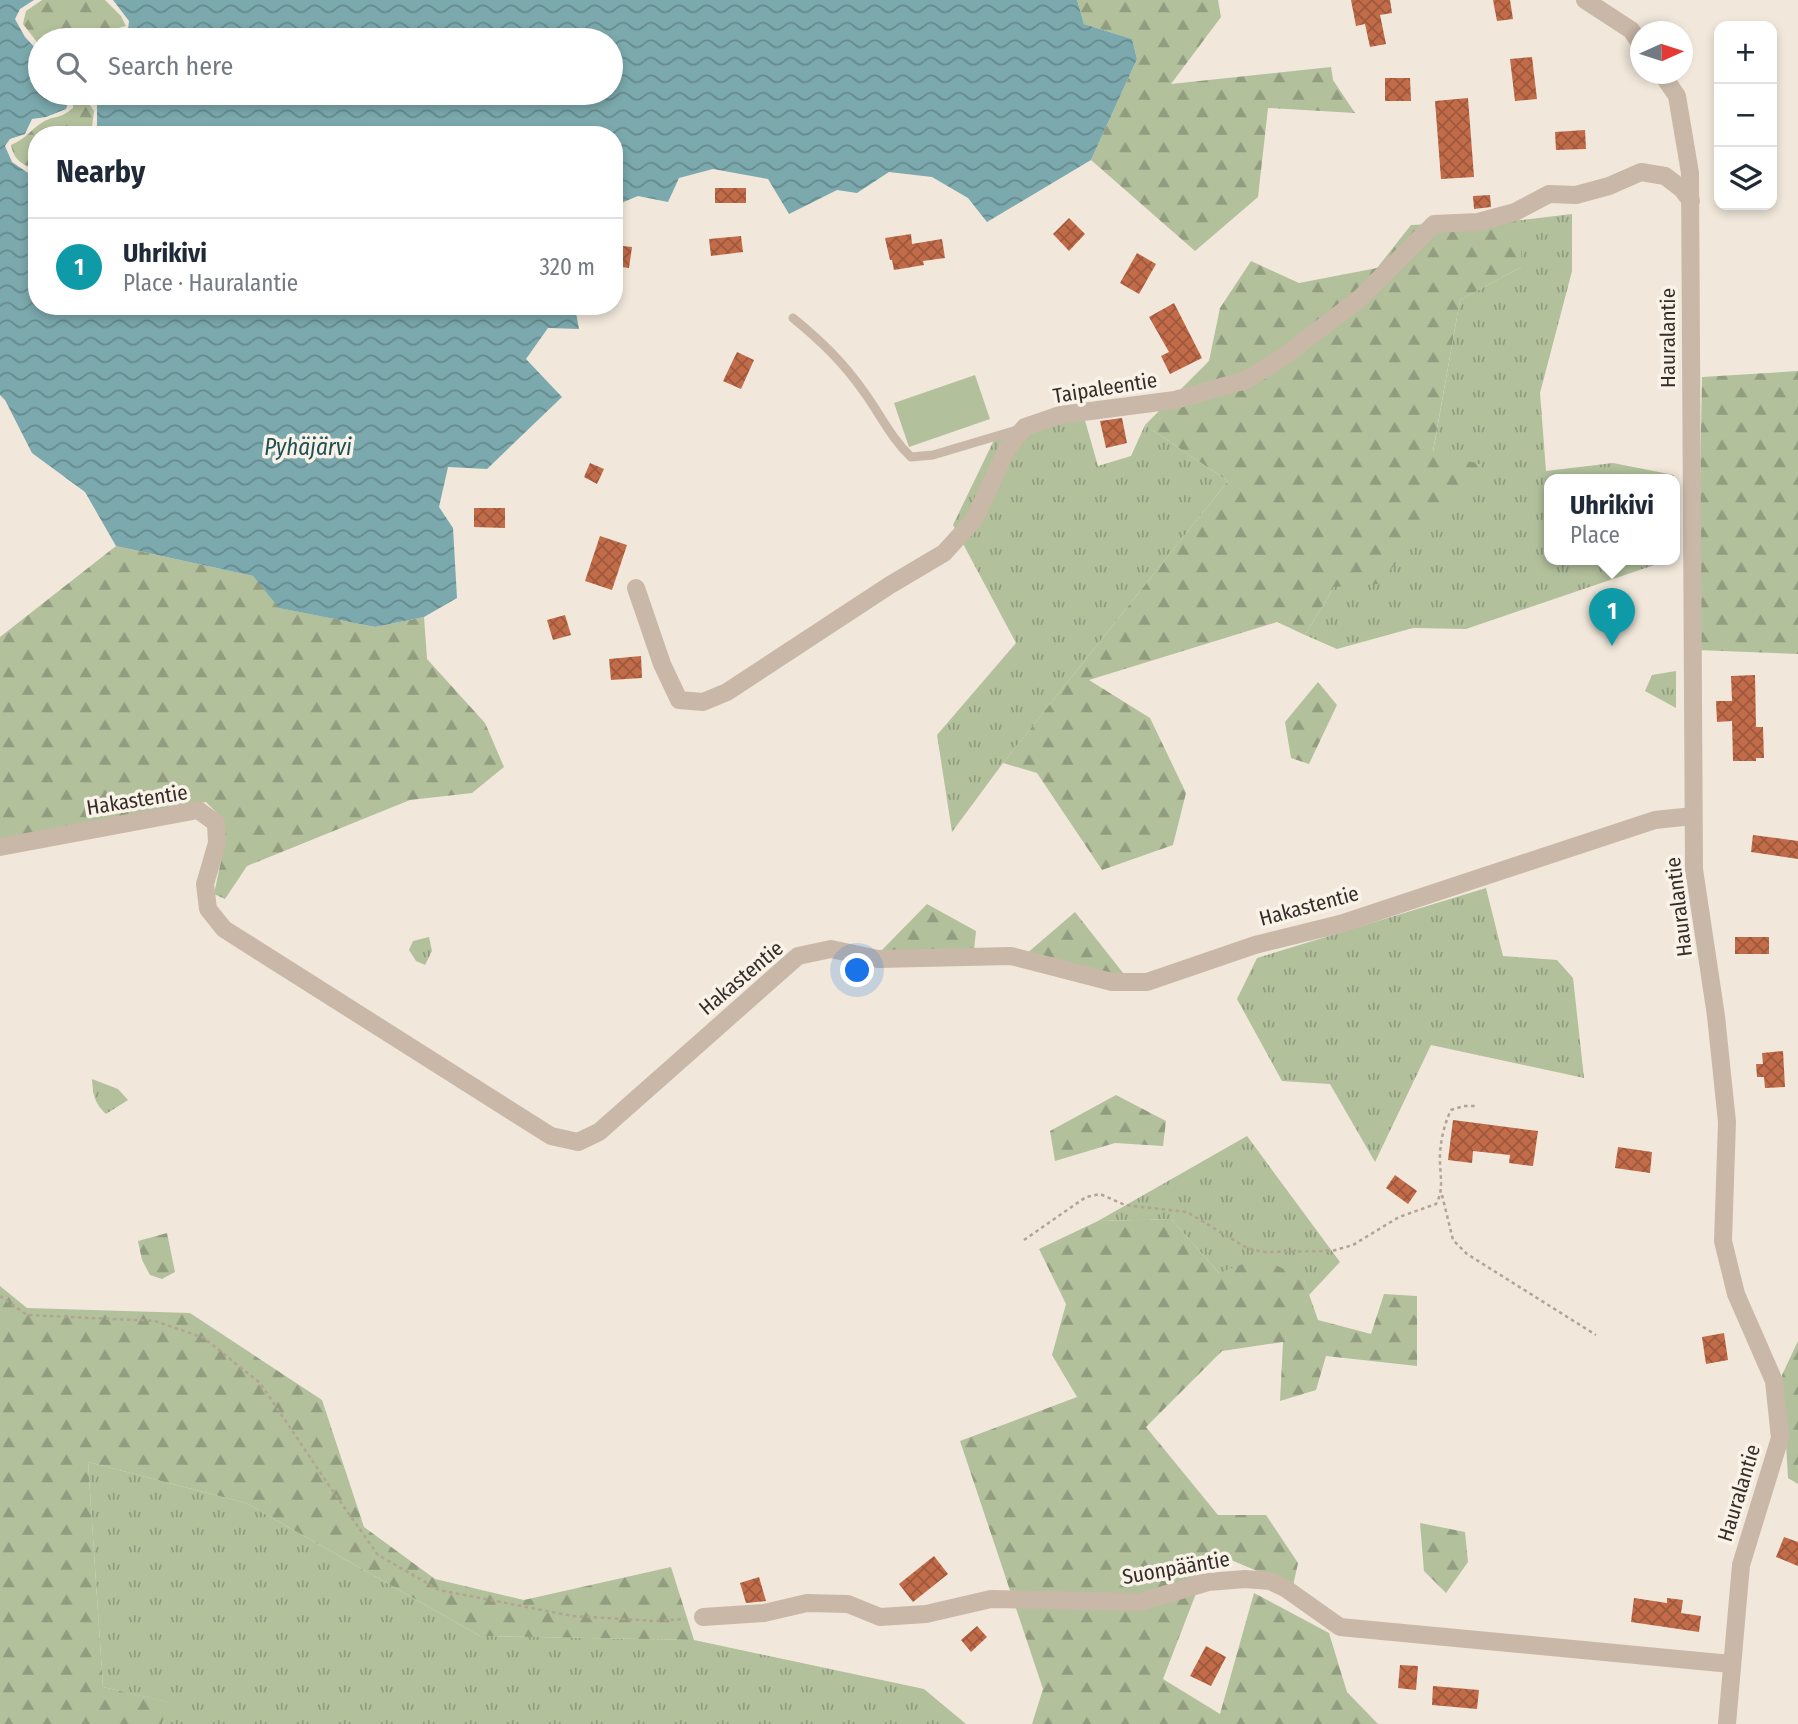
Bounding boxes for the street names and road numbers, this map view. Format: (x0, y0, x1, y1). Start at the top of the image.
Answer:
street label: Hauralantie (1655, 288, 1681, 388)
street label: Taipaleentie (1051, 367, 1159, 409)
street label: Hakastentie (85, 779, 189, 821)
street label: Hauralantie (1660, 856, 1698, 958)
street label: Hakastentie (1256, 880, 1362, 932)
street label: Hakastentie (694, 935, 788, 1021)
street label: Hauralantie (1712, 1441, 1766, 1545)
street label: Suonpääntie (1120, 1546, 1232, 1590)

